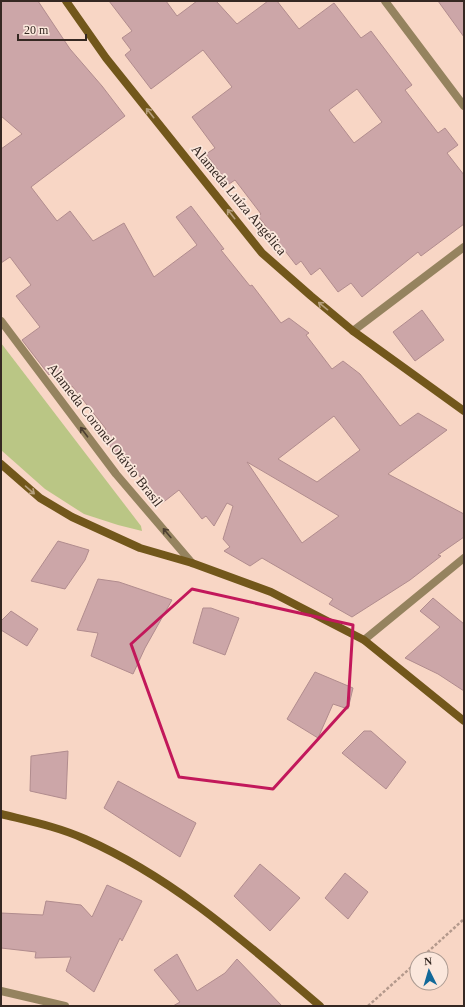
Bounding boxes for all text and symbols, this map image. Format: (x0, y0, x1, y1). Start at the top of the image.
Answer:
scale bar (18, 16, 86, 42)
text: 20 m (24, 23, 49, 37)
one-way arrow (146, 107, 154, 118)
street label: Alameda Luíza Angélica (189, 142, 290, 259)
one-way arrow (227, 209, 235, 220)
one-way arrow (317, 302, 328, 310)
street label: Alameda Coronel Otávio Brasil (44, 360, 166, 510)
one-way arrow (80, 427, 89, 438)
one-way arrow (25, 485, 35, 494)
one-way arrow (162, 527, 171, 538)
north arrow (409, 951, 449, 991)
text: N (424, 955, 433, 967)

